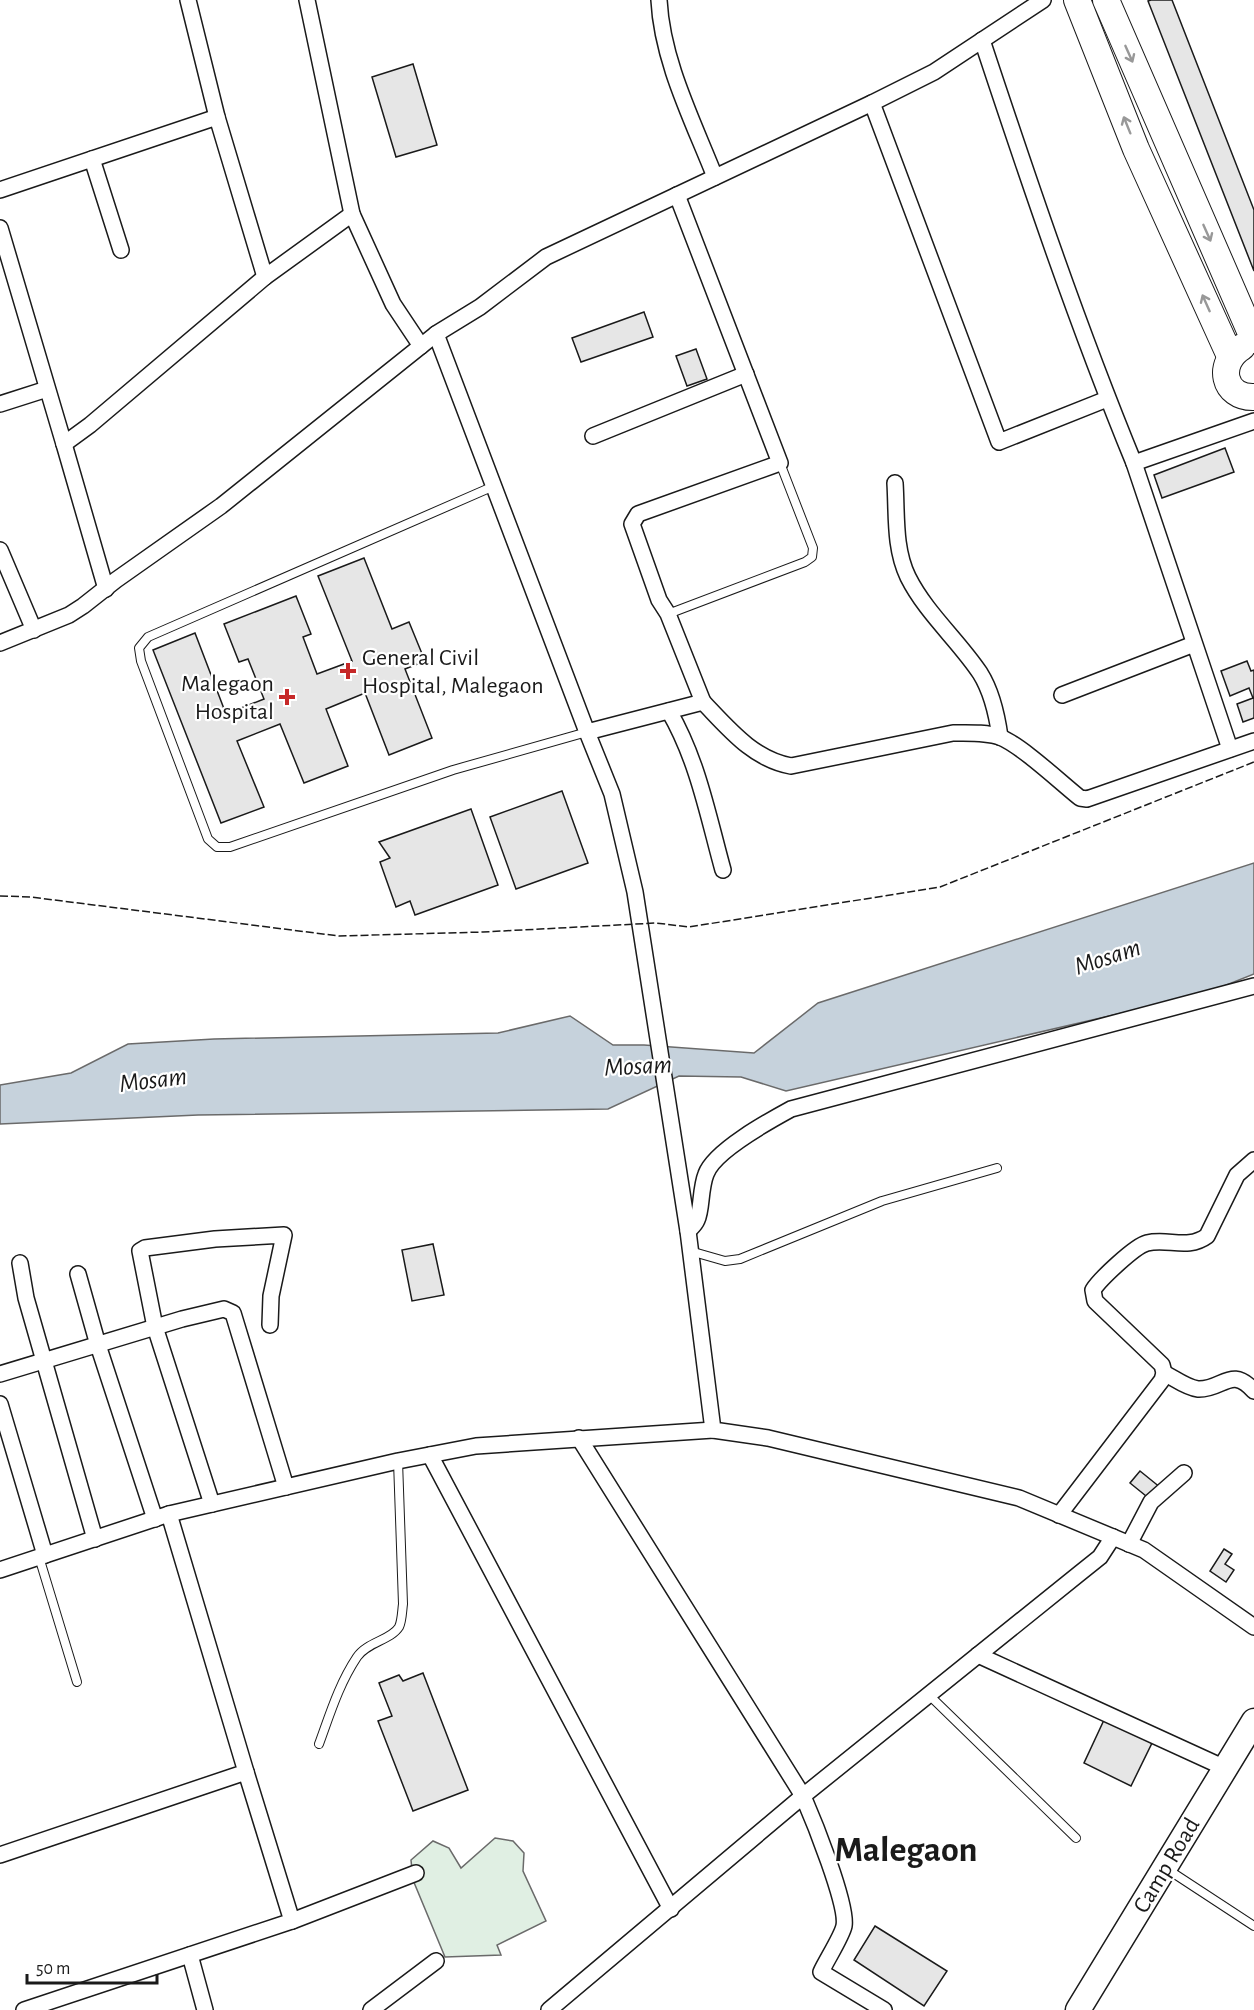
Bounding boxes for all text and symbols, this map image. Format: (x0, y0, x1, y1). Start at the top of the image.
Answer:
one-way arrow (1124, 44, 1135, 63)
one-way arrow (1120, 116, 1131, 135)
one-way arrow (1202, 223, 1213, 241)
one-way arrow (1199, 295, 1211, 313)
place label: General Civil Hospital, Malegaon (362, 646, 544, 698)
marker: General Civil Hospital, Malegaon (339, 662, 357, 680)
place label: Malegaon Hospital (181, 672, 274, 724)
marker: Malegaon Hospital (278, 688, 296, 706)
water label: Mosam (1071, 934, 1144, 980)
water label: Mosam (603, 1051, 673, 1081)
water label: Mosam (118, 1063, 188, 1097)
street label: Camp Road (1129, 1814, 1205, 1917)
district label: Malegaon (834, 1832, 978, 1868)
scale bar (27, 1947, 158, 1985)
text: 50 m (36, 1960, 70, 1978)

